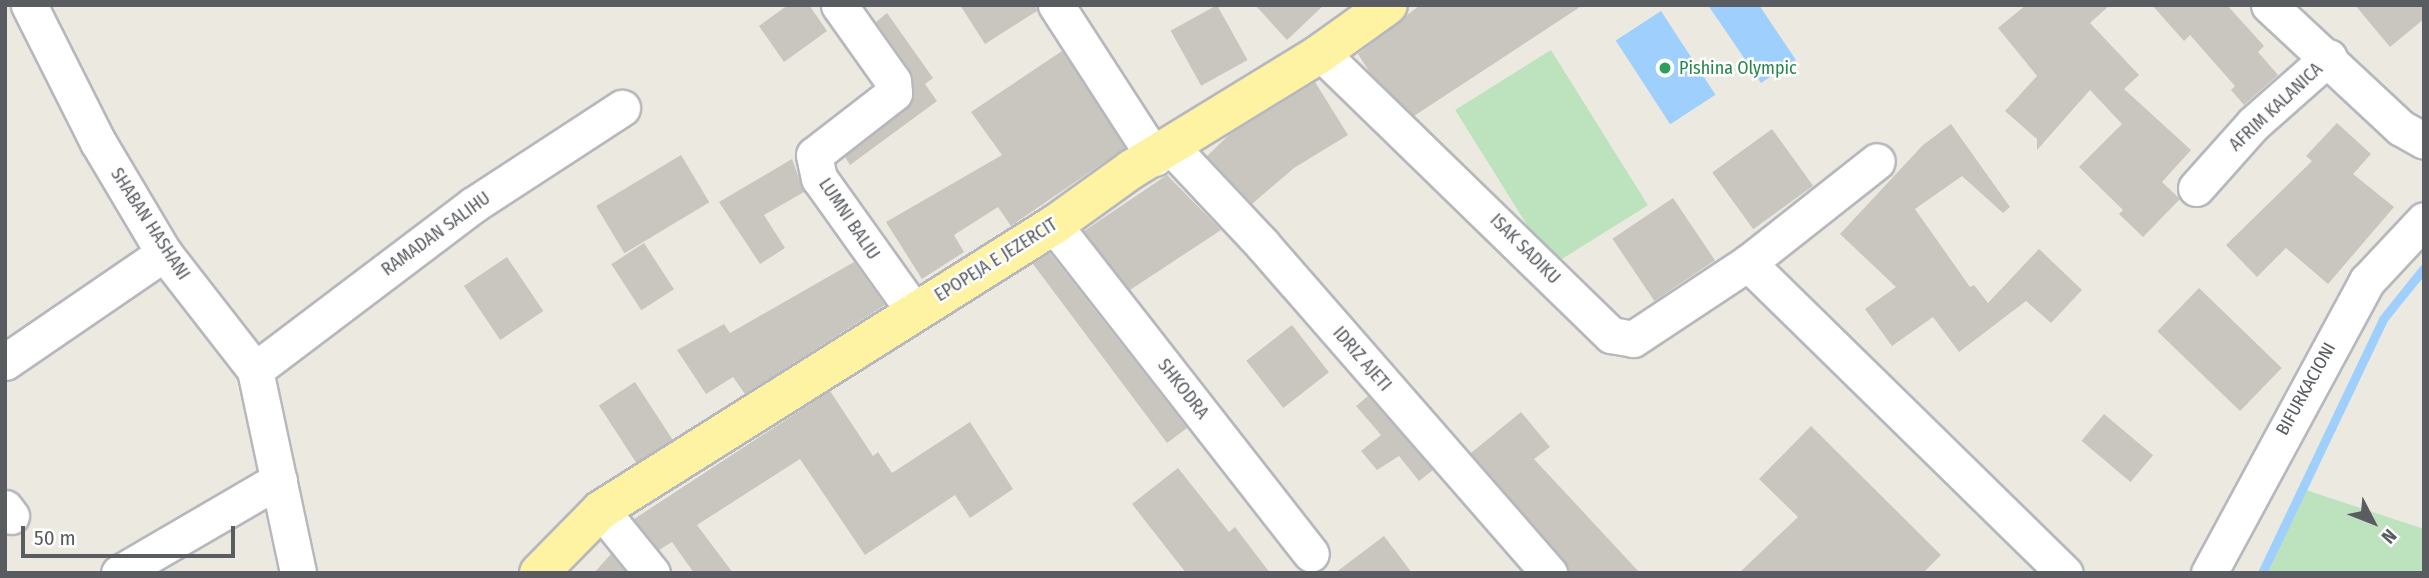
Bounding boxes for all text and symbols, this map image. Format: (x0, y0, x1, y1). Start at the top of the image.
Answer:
place label: Pishina Olympic (1679, 57, 1797, 79)
street label: AFRIM KALANICA (2225, 58, 2327, 156)
marker: Pishina Olympic (1657, 60, 1673, 76)
street label: SHABAN HASHANI (106, 164, 194, 284)
street label: LUMNI BALIU (814, 174, 884, 264)
street label: RAMADAN SALIHU (377, 187, 495, 281)
street label: ISAK SADIKU (1485, 209, 1565, 289)
street label: EPOPEJA E JEZERCIT (931, 214, 1061, 306)
street label: IDRIZ AJETI (1328, 322, 1396, 396)
street label: BIFURKACIONI (2272, 339, 2340, 439)
street label: SHKODRA (1153, 355, 1213, 423)
north arrow (2338, 487, 2408, 557)
scale bar (24, 512, 238, 556)
text: N (2377, 524, 2401, 548)
text: 50 m (34, 525, 76, 551)

